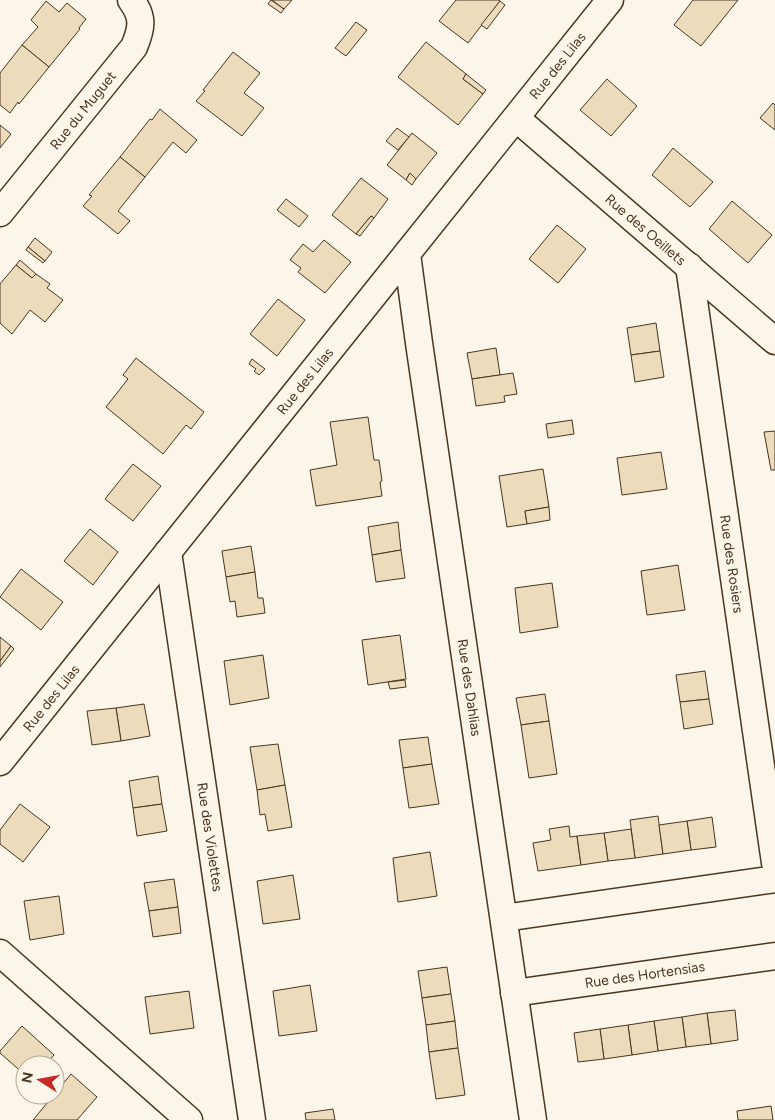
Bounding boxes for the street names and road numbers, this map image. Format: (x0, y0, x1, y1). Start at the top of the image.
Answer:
street label: Rue des Lilas (526, 29, 589, 103)
street label: Rue du Muguet (46, 68, 120, 153)
street label: Rue des Oeillets (602, 190, 689, 269)
street label: Rue des Lilas (273, 344, 337, 418)
street label: Rue des Rosiers (716, 514, 747, 614)
street label: Rue des Dahlias (454, 638, 485, 737)
street label: Rue des Lilas (19, 661, 83, 735)
street label: Rue des Violettes (194, 781, 227, 893)
street label: Rue des Hortensias (584, 958, 706, 991)

